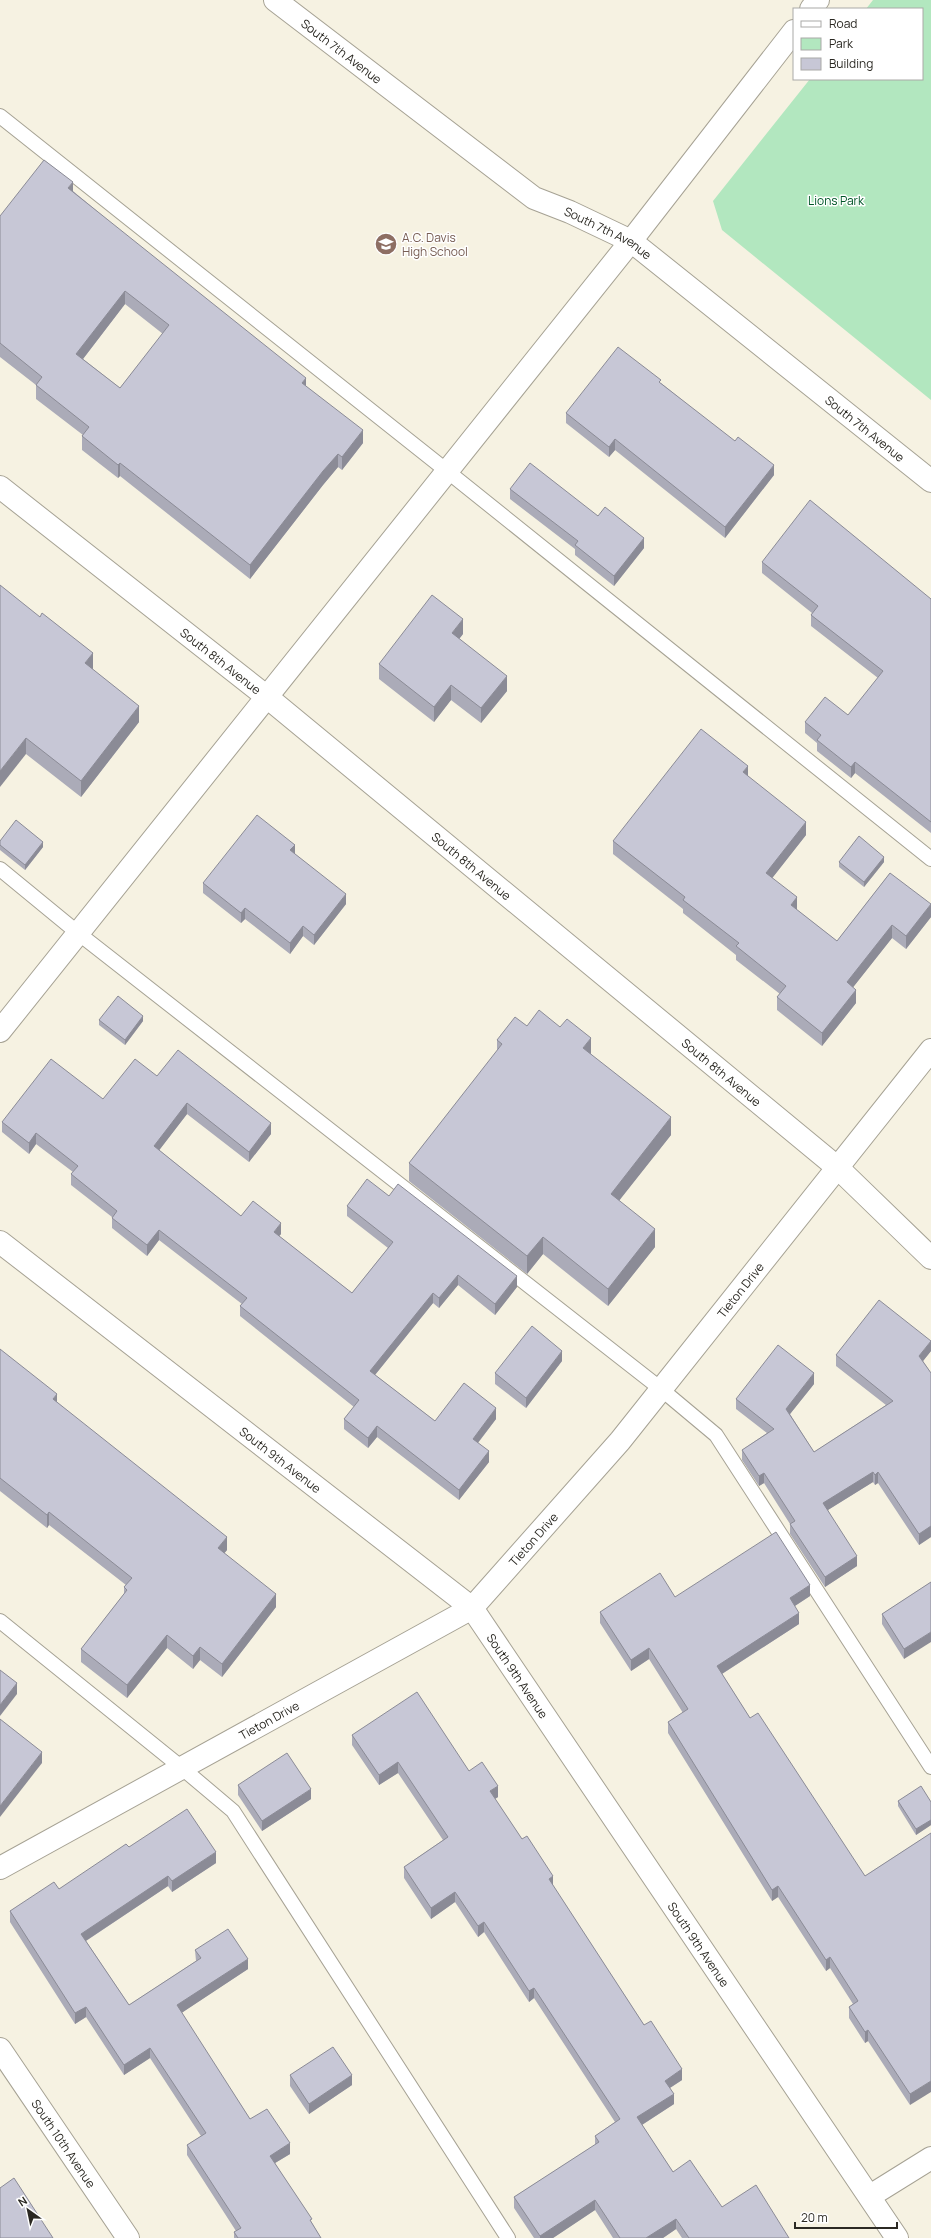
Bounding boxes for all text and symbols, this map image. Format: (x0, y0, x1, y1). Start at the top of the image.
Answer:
legend (793, 8, 923, 80)
street label: South 7th Avenue (298, 15, 386, 87)
text: Road (829, 15, 857, 32)
text: Park (829, 35, 854, 52)
text: Building (829, 55, 873, 72)
park label: Lions Park (808, 192, 865, 209)
street label: South 7th Avenue (562, 202, 656, 263)
place label: A.C. Davis High School (402, 229, 468, 260)
school or university icon: A.C. Davis High School (373, 231, 399, 257)
street label: South 7th Avenue (822, 391, 909, 465)
street label: South 8th Avenue (177, 624, 265, 698)
street label: South 8th Avenue (428, 828, 515, 904)
street label: South 8th Avenue (678, 1034, 765, 1110)
street label: Tieton Drive (713, 1259, 767, 1321)
street label: South 9th Avenue (236, 1423, 325, 1497)
street label: Tieton Drive (505, 1509, 561, 1570)
street label: South 9th Avenue (483, 1630, 552, 1722)
street label: Tieton Drive (236, 1696, 302, 1743)
street label: South 9th Avenue (664, 1899, 734, 1990)
street label: South 10th Avenue (28, 2096, 100, 2191)
north arrow (8, 2190, 48, 2230)
text: N (15, 2193, 30, 2210)
scale bar (795, 2204, 897, 2230)
text: 20 m (801, 2209, 828, 2226)

